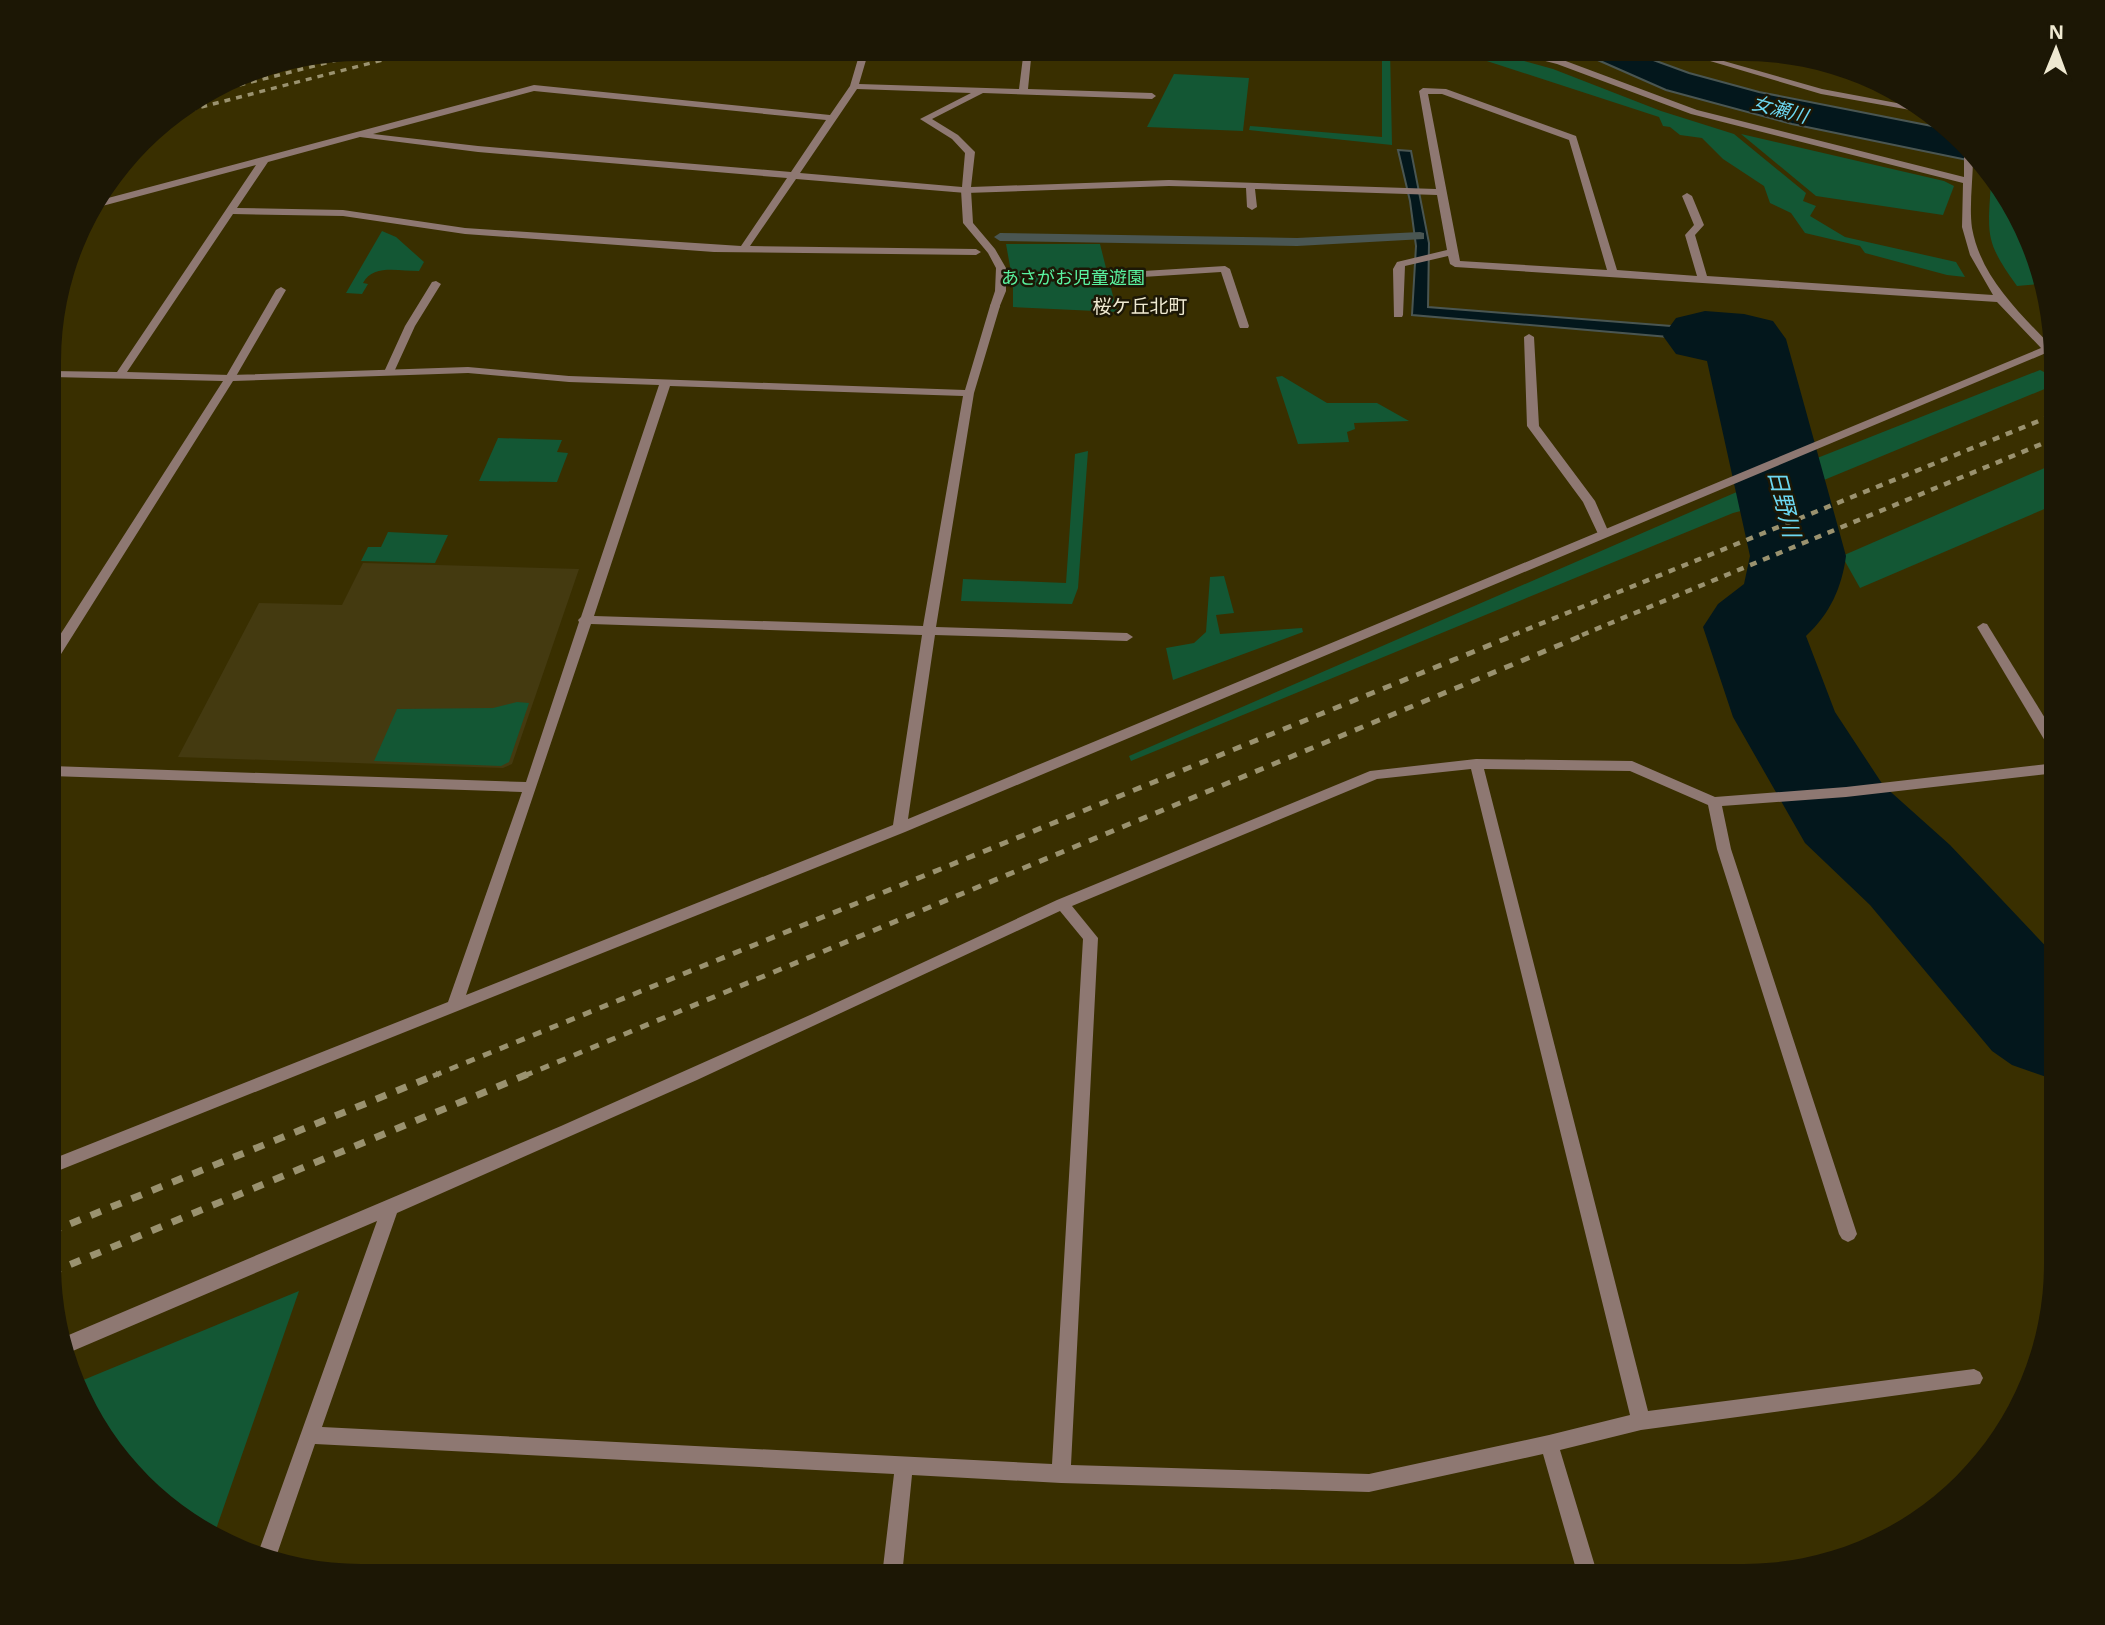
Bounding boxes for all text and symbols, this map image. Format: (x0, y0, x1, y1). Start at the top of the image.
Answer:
north arrow (2021, 14, 2091, 84)
text: N (2048, 19, 2064, 45)
water label: 女瀬川 (1749, 89, 1813, 129)
park label: あさがお児童遊園 (1001, 265, 1145, 289)
district label: 桜ケ丘北町 (1092, 293, 1188, 319)
water label: 日野川 (1761, 466, 1810, 543)

